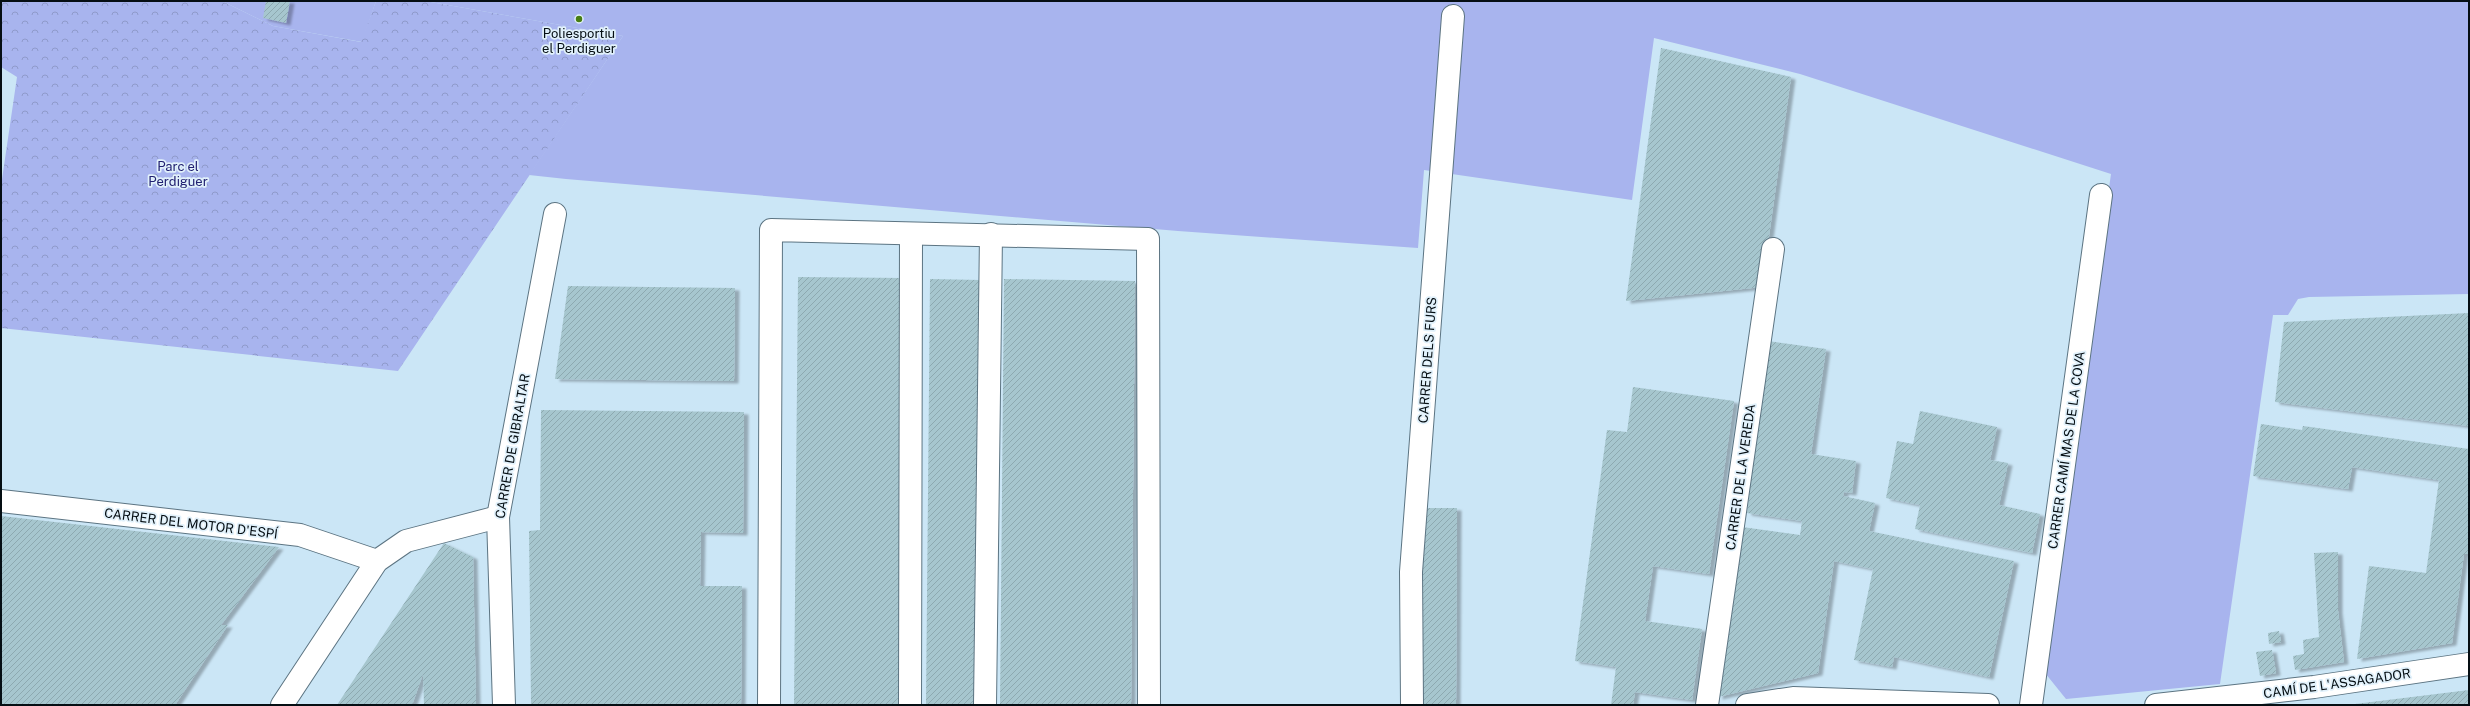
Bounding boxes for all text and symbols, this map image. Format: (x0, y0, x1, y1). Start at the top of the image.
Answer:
marker: Poliesportiu el Perdiguer (574, 14, 584, 24)
place label: Poliesportiu el Perdiguer (542, 26, 616, 56)
park label: Parc el Perdiguer (148, 159, 208, 189)
street label: CARRER DELS FURS (1416, 296, 1439, 424)
street label: CARRER CAMÍ MAS DE LA COVA (2044, 350, 2088, 550)
street label: CARRER DE GIBRALTAR (492, 372, 533, 520)
street label: CARRER DE LA VEREDA (1723, 403, 1758, 551)
street label: CARRER DEL MOTOR D'ESPÍ (103, 504, 280, 542)
street label: CAMÍ DE L'ASSAGADOR (2262, 665, 2412, 701)

